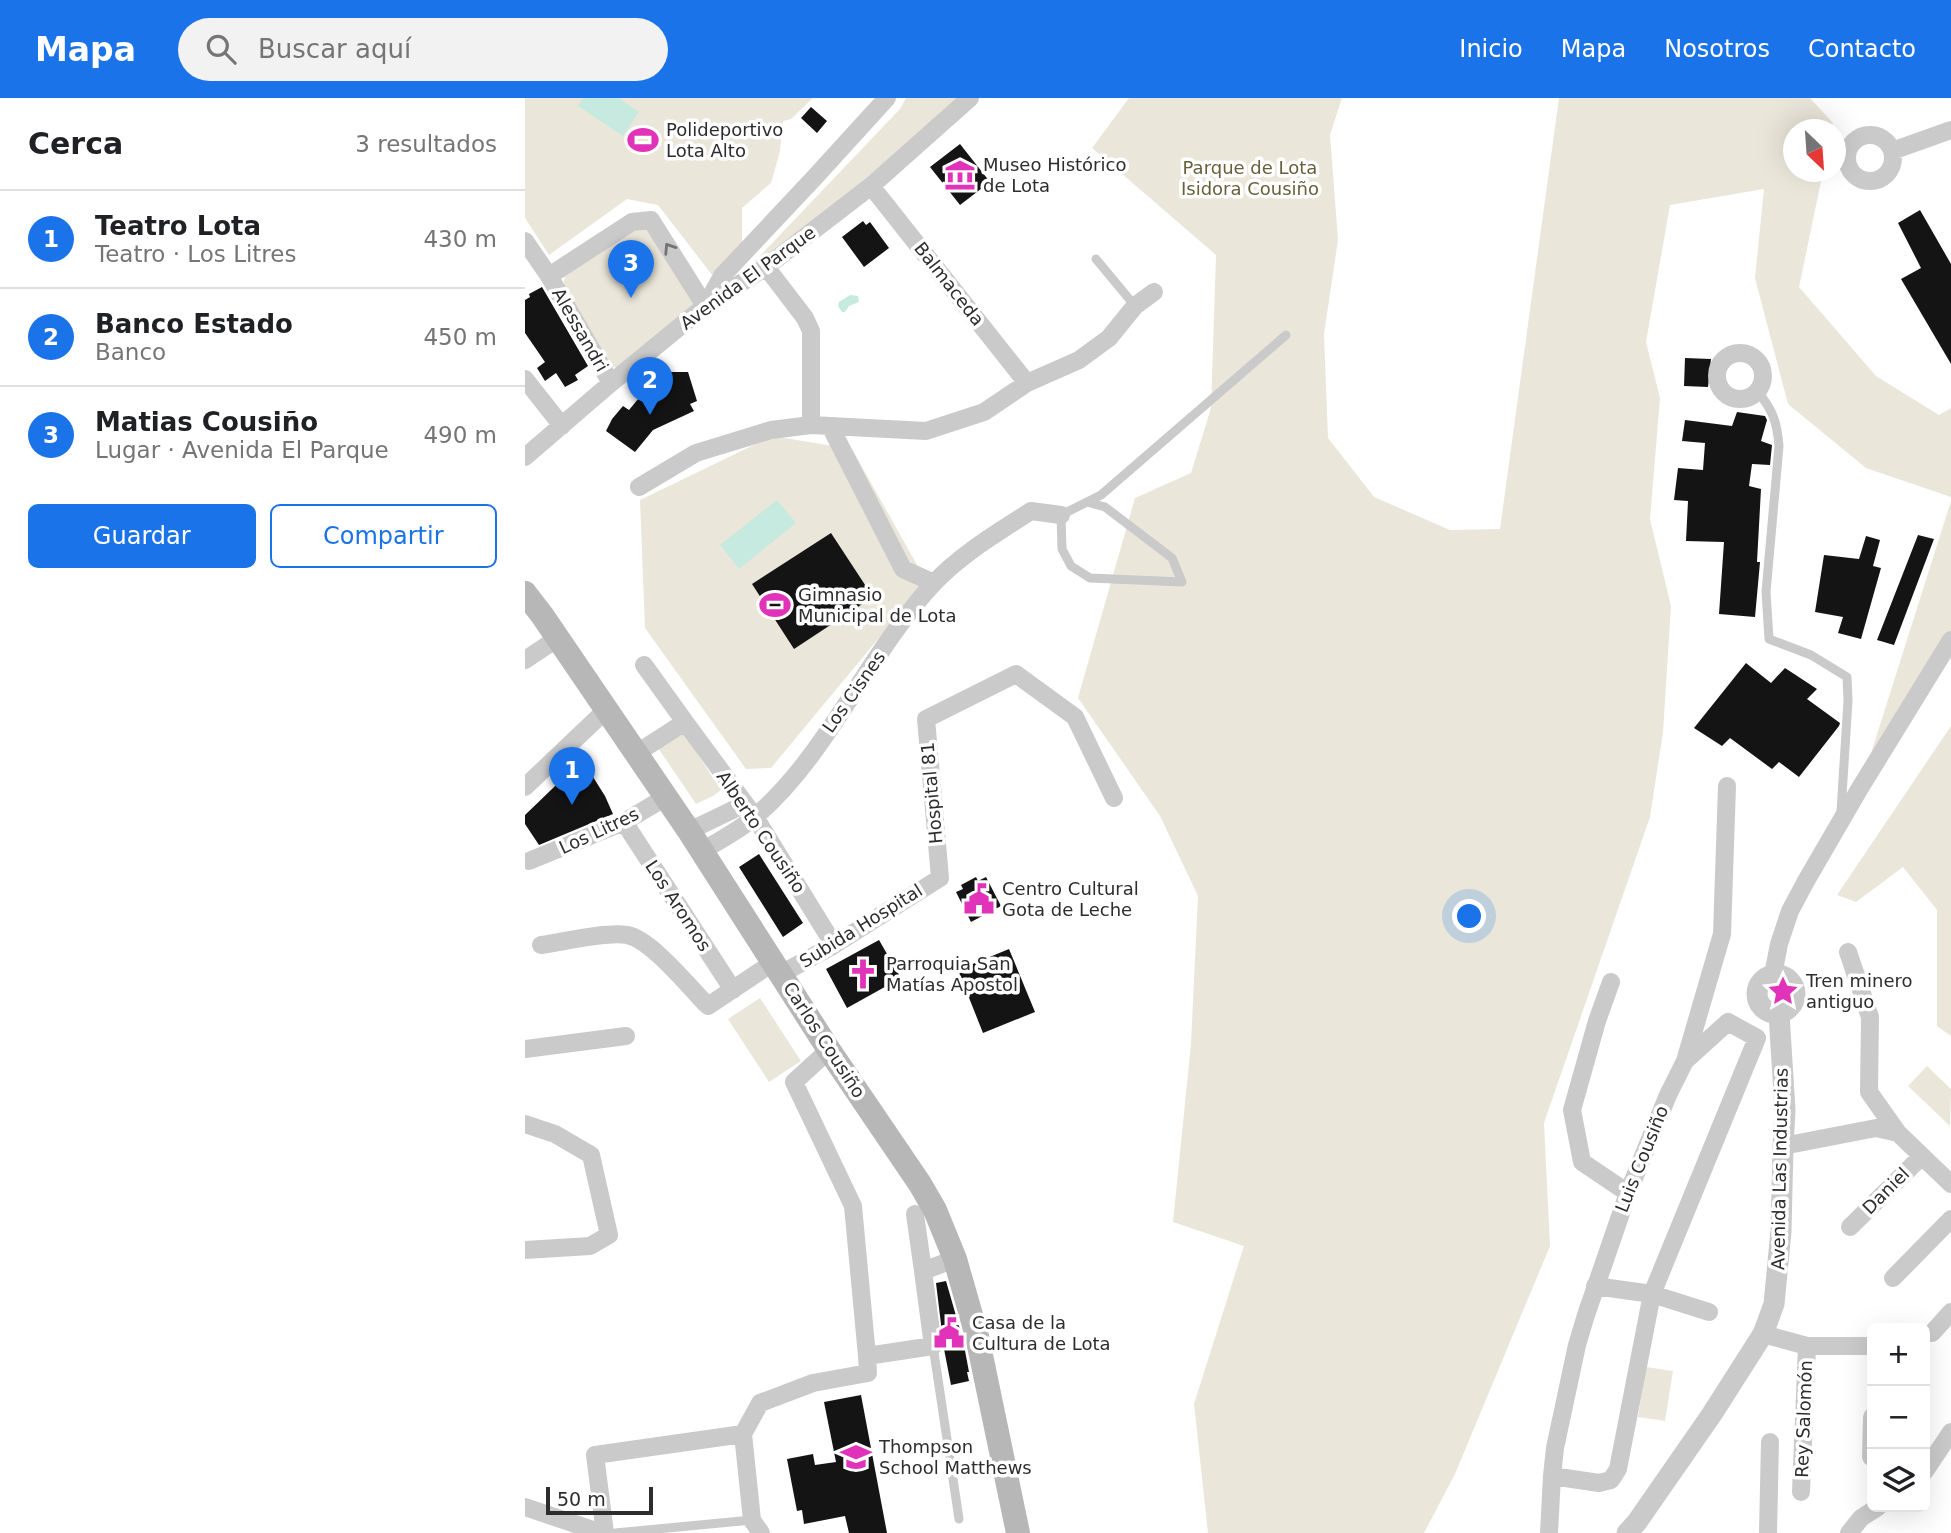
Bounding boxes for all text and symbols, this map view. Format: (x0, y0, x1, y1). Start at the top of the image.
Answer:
search box (178, 18, 668, 81)
text: Mapa (35, 30, 136, 69)
icon: search (202, 30, 240, 68)
text: Buscar aquí (258, 34, 411, 64)
text: Inicio (1459, 35, 1523, 63)
text: Mapa (1561, 35, 1626, 63)
text: Nosotros (1664, 35, 1770, 63)
text: Contacto (1808, 35, 1916, 63)
place label: Polideportivo Lota Alto (666, 119, 783, 161)
north arrow (1783, 119, 1846, 182)
sports icon: Polideportivo Lota Alto (626, 123, 660, 157)
text: Cerca (28, 126, 123, 161)
text: 3 resultados (355, 131, 497, 157)
place label: Museo Histórico de Lota (983, 154, 1126, 196)
park label: Parque de Lota Isidora Cousiño (1181, 157, 1319, 199)
museum icon: Museo Histórico de Lota (943, 158, 977, 192)
text: Teatro Lota (95, 211, 261, 241)
street label: Avenida El Parque (676, 222, 819, 334)
text: 1 (43, 226, 59, 252)
text: 430 m (423, 226, 497, 252)
street label: Balmaceda (910, 238, 989, 330)
pin: 3 (608, 240, 654, 298)
text: Teatro · Los Litres (95, 241, 296, 267)
one-way arrow (665, 243, 678, 256)
street label: Alessandri (548, 284, 613, 375)
text: Banco Estado (95, 309, 293, 339)
text: 2 (43, 324, 59, 350)
text: 450 m (423, 324, 497, 350)
text: Banco (95, 339, 166, 365)
pin: 2 (627, 357, 673, 415)
text: Matias Cousiño (95, 407, 318, 437)
text: 3 (43, 422, 59, 448)
text: 490 m (423, 422, 497, 448)
text: Lugar · Avenida El Parque (95, 437, 389, 463)
button: Guardar (28, 504, 256, 568)
button: Compartir (270, 504, 497, 568)
place label: Gimnasio Municipal de Lota (798, 584, 956, 626)
sports icon: Gimnasio Municipal de Lota (758, 588, 792, 622)
street label: Los Cisnes (818, 647, 889, 736)
street label: Hospital 81 (917, 741, 946, 845)
pin: 1 (549, 747, 595, 805)
street label: Alberto Cousiño (713, 767, 810, 897)
street label: Los Litres (556, 803, 642, 858)
street label: Los Aromos (641, 856, 716, 955)
place label: Centro Cultural Gota de Leche (1002, 878, 1139, 920)
street label: Subida Hospital (795, 879, 926, 972)
public building icon: Centro Cultural Gota de Leche (962, 882, 996, 916)
your location (1452, 899, 1486, 933)
place label: Parroquia San Matías Apostol (886, 953, 1018, 995)
church icon: Parroquia San Matías Apostol (846, 957, 880, 991)
place label: Tren minero antiguo (1805, 970, 1913, 1012)
place icon: Tren minero antiguo (1766, 974, 1800, 1008)
street label: Carlos Cousiño (779, 978, 870, 1102)
street label: Avenida Las Industrias (1767, 1068, 1792, 1270)
street label: Luis Cousiño (1611, 1102, 1672, 1215)
street label: Daniel (1858, 1163, 1913, 1218)
place label: Casa de la Cultura de Lota (972, 1312, 1111, 1354)
public building icon: Casa de la Cultura de Lota (932, 1316, 966, 1350)
map controls (1867, 1323, 1930, 1512)
button: + (1867, 1323, 1930, 1386)
street label: Rey Salomón (1791, 1360, 1816, 1478)
button: − (1867, 1386, 1930, 1449)
place label: Thompson School Matthews (878, 1436, 1032, 1478)
school or university icon: Thompson School Matthews (839, 1440, 873, 1474)
button: layers (1867, 1449, 1930, 1512)
scale bar (546, 1484, 653, 1516)
text: 50 m (557, 1488, 606, 1510)

